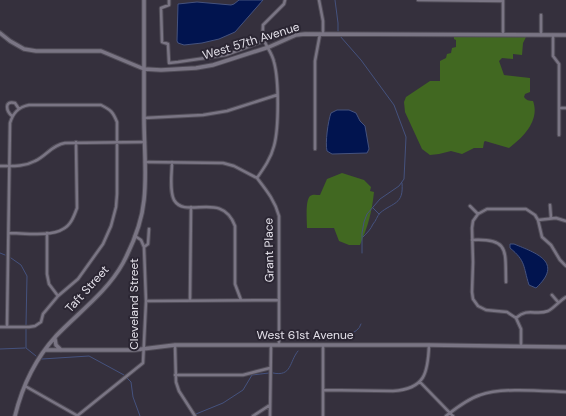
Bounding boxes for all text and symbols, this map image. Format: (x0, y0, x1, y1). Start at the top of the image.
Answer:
street label: West 57th Avenue (201, 19, 302, 63)
street label: Grant Place (260, 217, 278, 282)
street label: Cleveland Street (126, 258, 142, 350)
street label: Taft Street (62, 262, 113, 316)
street label: West 61st Avenue (256, 327, 354, 343)

